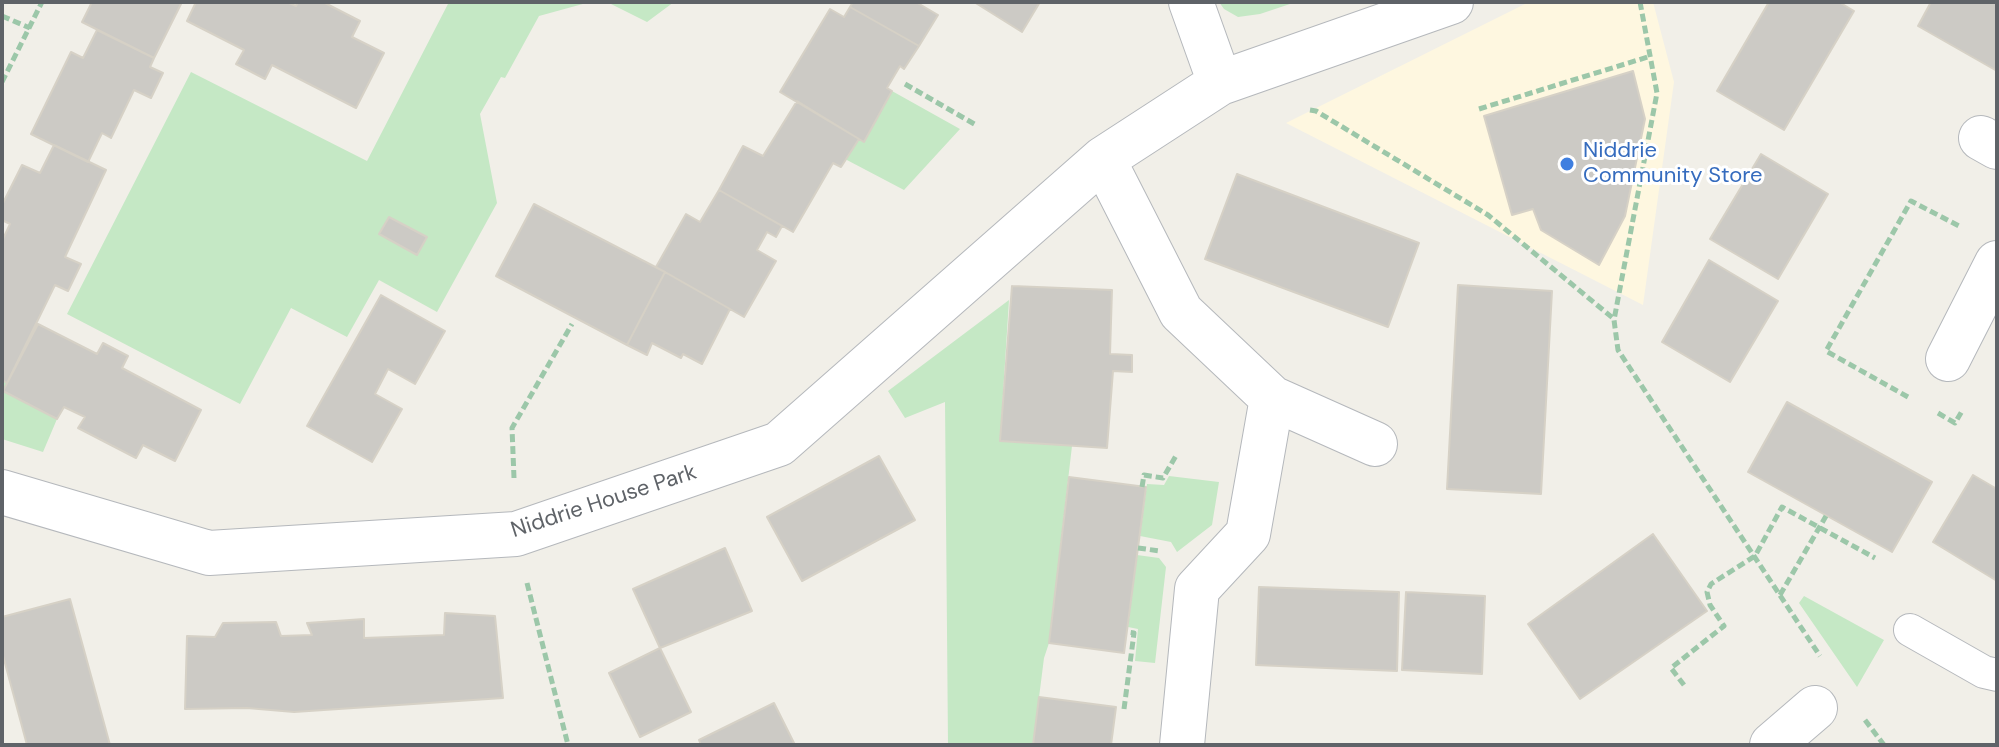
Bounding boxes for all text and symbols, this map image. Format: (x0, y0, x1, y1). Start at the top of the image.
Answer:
place label: Niddrie Community Store (1583, 138, 1763, 190)
marker: Niddrie Community Store (1558, 155, 1576, 173)
street label: Niddrie House Park (508, 460, 700, 544)

